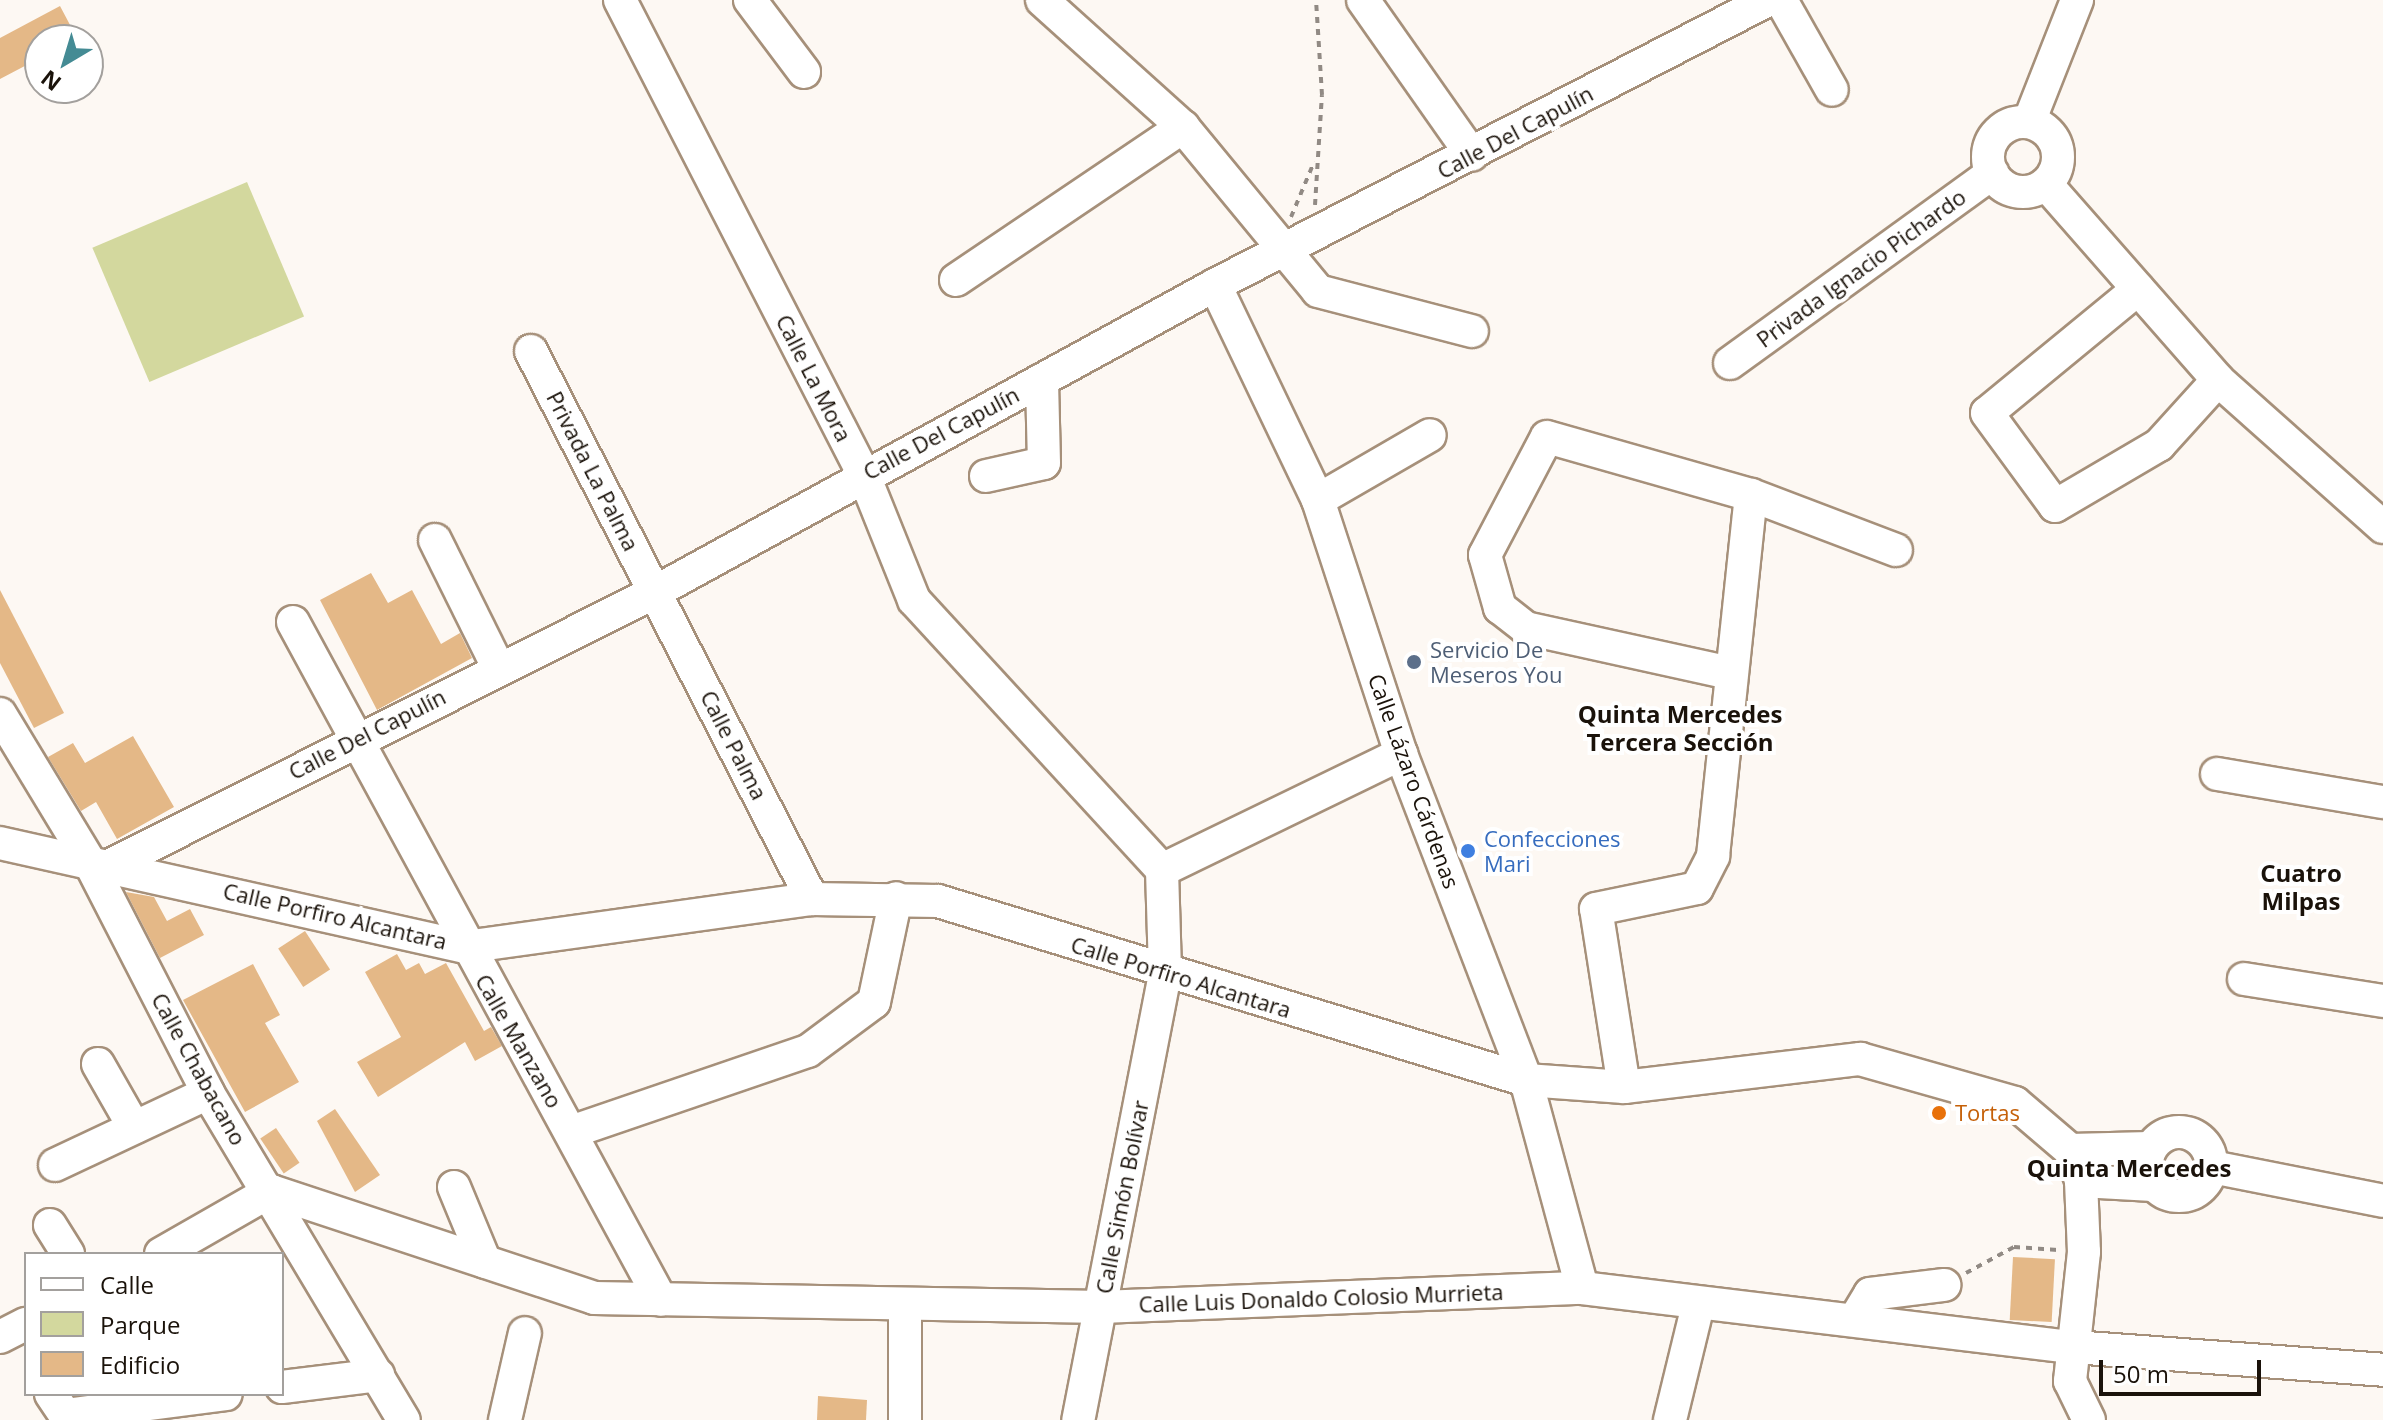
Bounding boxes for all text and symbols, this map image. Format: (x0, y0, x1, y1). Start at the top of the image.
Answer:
north arrow (24, 24, 104, 104)
text: N (34, 64, 67, 99)
street label: Calle Del Capulín (1433, 80, 1597, 184)
street label: Privada Ignacio Pichardo (1751, 183, 1971, 353)
street label: Calle La Mora (771, 310, 857, 446)
street label: Calle Del Capulín (859, 381, 1023, 485)
street label: Privada La Palma (541, 387, 645, 555)
place label: Servicio De Meseros You (1430, 636, 1562, 688)
marker: Servicio De Meseros You (1405, 653, 1423, 671)
street label: Calle Lázaro Cárdenas (1363, 670, 1465, 892)
street label: Calle Del Capulín (284, 683, 450, 785)
street label: Calle Palma (695, 686, 773, 804)
district label: Quinta Mercedes Tercera Sección (1578, 700, 1782, 756)
place label: Confecciones Mari (1484, 825, 1621, 876)
marker: Confecciones Mari (1459, 842, 1477, 860)
district label: Cuatro Milpas (2260, 859, 2342, 915)
street label: Calle Porfiro Alcantara (221, 877, 449, 955)
street label: Calle Porfiro Alcantara (1068, 931, 1294, 1023)
street label: Calle Manzano (470, 969, 568, 1113)
street label: Calle Chabacano (146, 988, 252, 1150)
street label: Calle Simón Bolívar (1090, 1098, 1154, 1296)
place label: Tortas (1955, 1100, 2020, 1126)
marker: Tortas (1930, 1104, 1948, 1122)
district label: Quinta Mercedes (2027, 1154, 2231, 1182)
legend (24, 1252, 284, 1396)
text: Calle (100, 1268, 154, 1301)
street label: Calle Luis Donaldo Colosio Murrieta (1138, 1278, 1504, 1318)
text: Parque (100, 1308, 180, 1341)
scale bar (2103, 1344, 2265, 1394)
text: Edificio (100, 1348, 180, 1381)
text: 50 m (2113, 1357, 2169, 1390)

